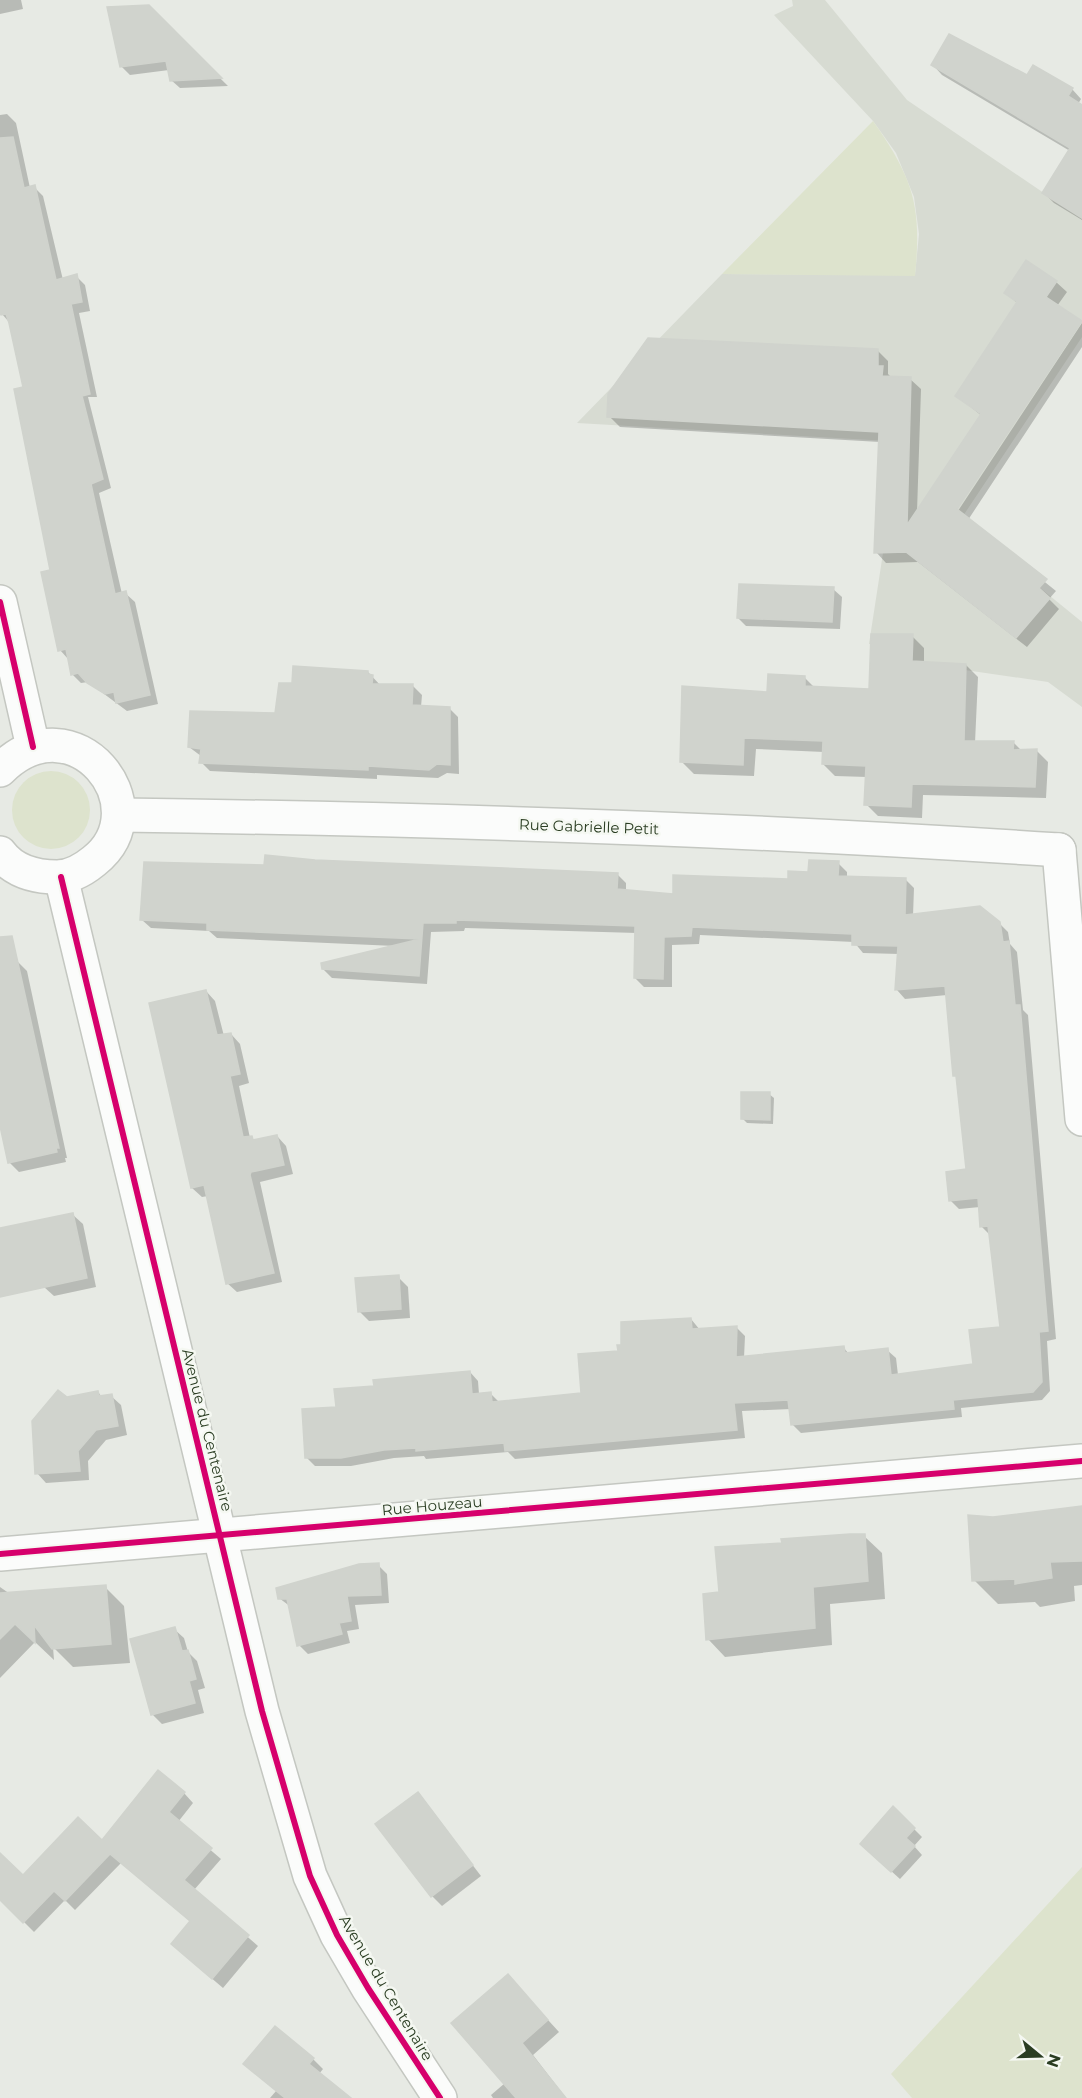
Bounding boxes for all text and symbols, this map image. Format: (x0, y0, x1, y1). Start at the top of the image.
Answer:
street label: Rue Gabrielle Petit (519, 815, 659, 838)
street label: Avenue du Centenaire (178, 1347, 237, 1513)
street label: Rue Houzeau (381, 1492, 483, 1519)
street label: Avenue du Centenaire (335, 1911, 438, 2064)
north arrow (1010, 2026, 1070, 2086)
text: N (1043, 2052, 1065, 2070)

